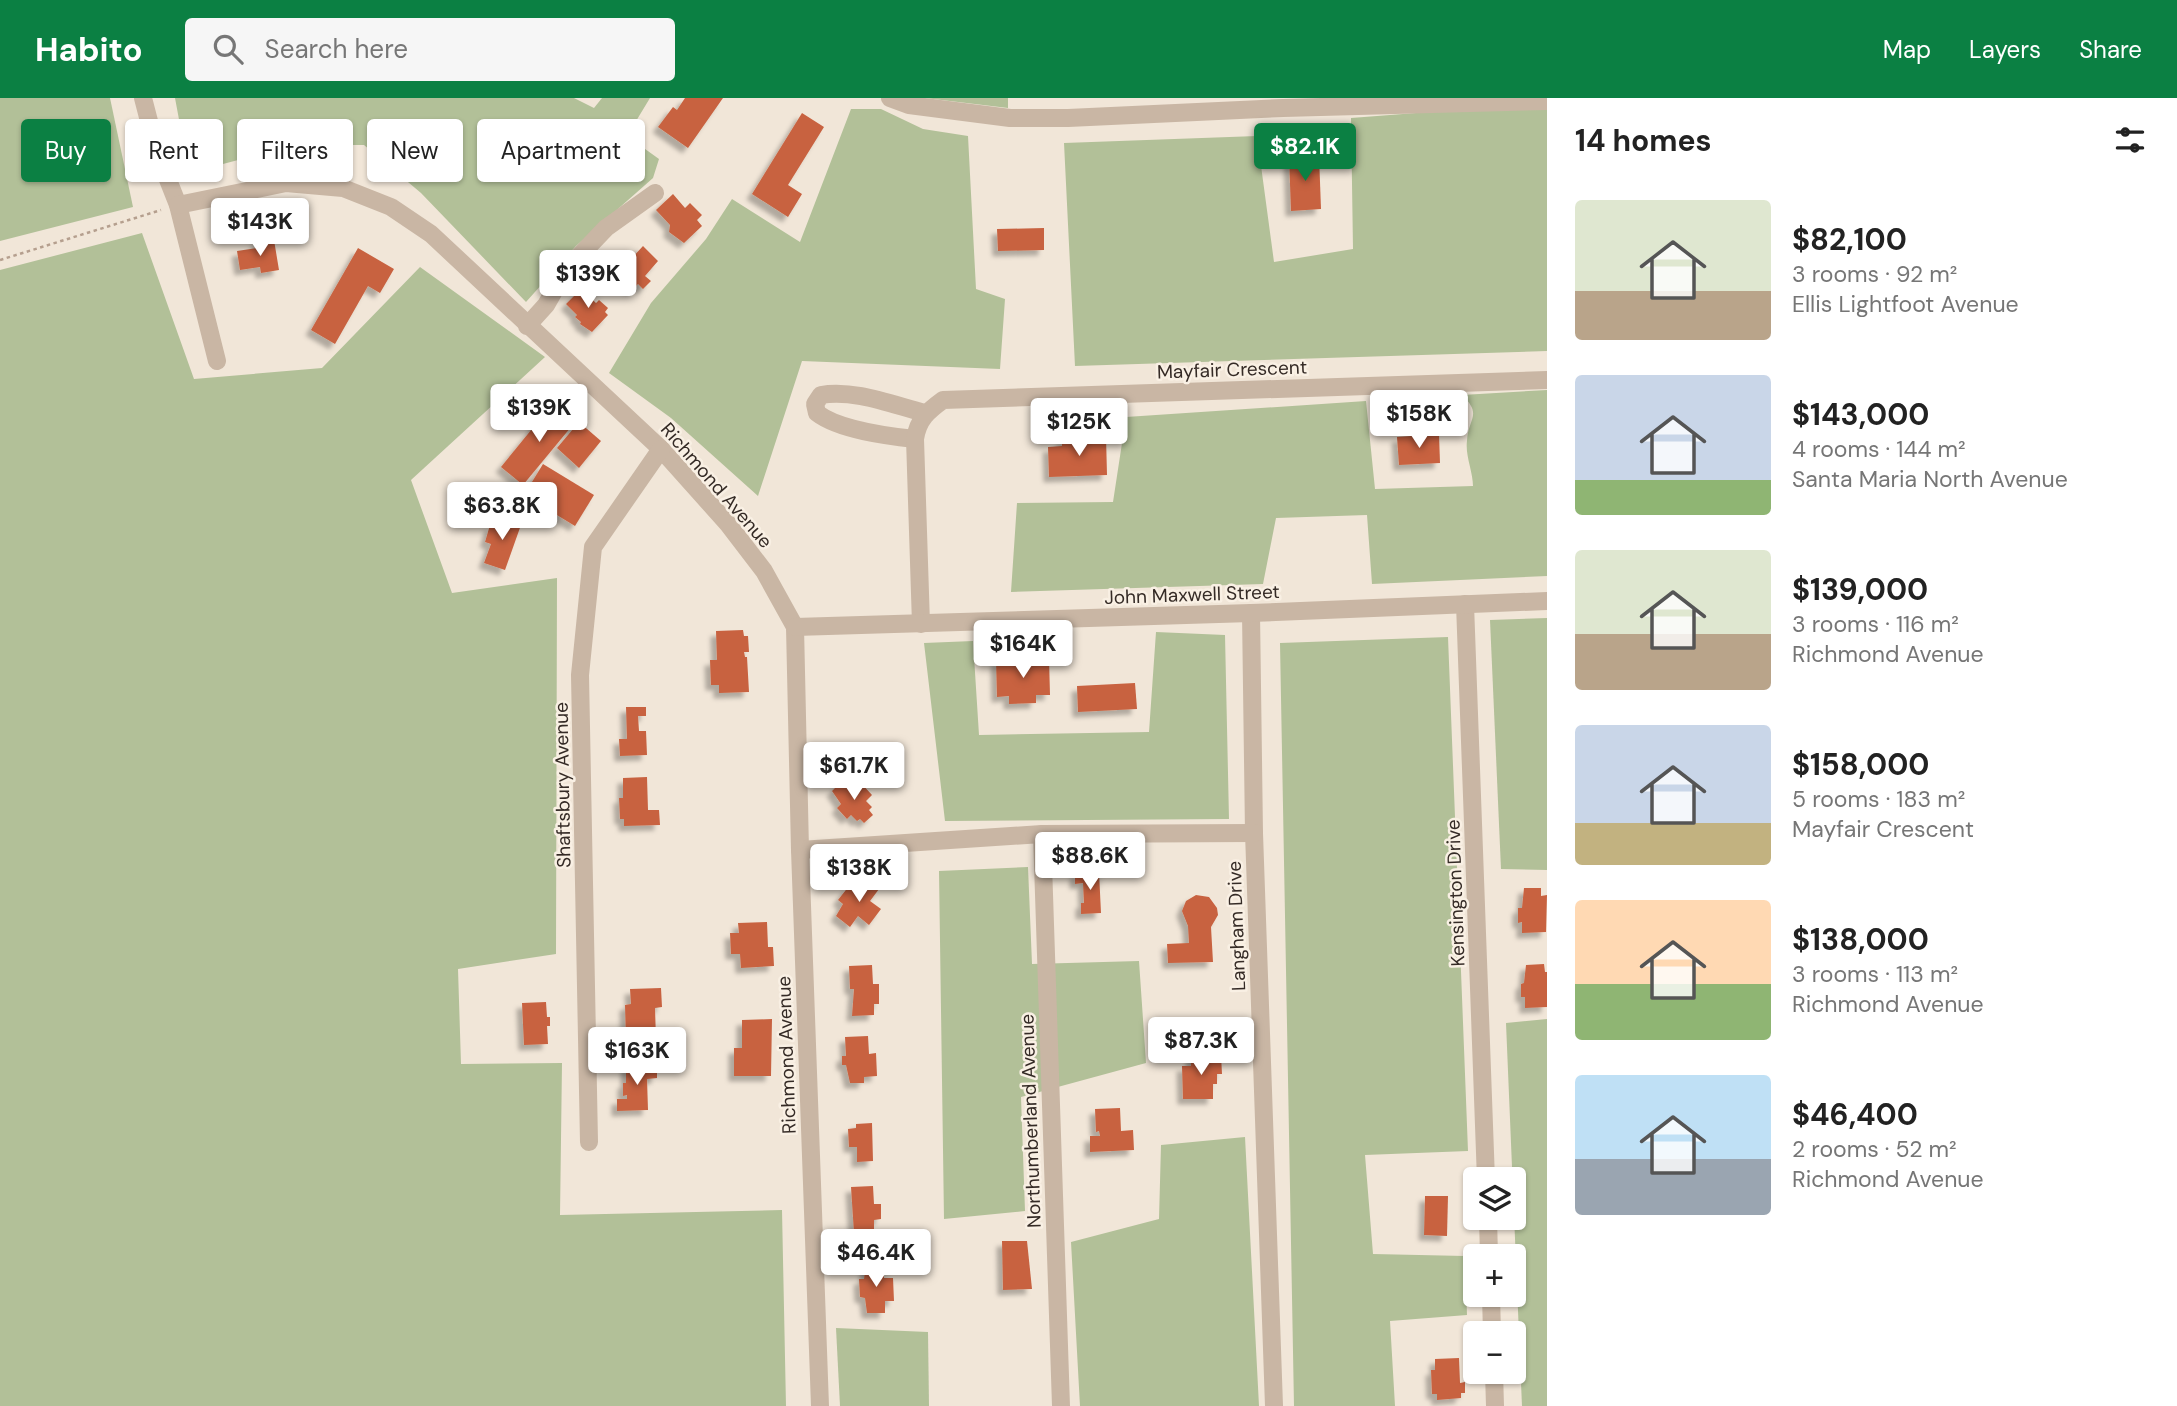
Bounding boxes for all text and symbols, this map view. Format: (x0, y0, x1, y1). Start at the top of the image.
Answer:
search box (185, 18, 675, 81)
text: Habito (35, 28, 143, 71)
icon: search (209, 30, 247, 68)
text: Search here (265, 32, 408, 66)
text: Map (1883, 34, 1931, 65)
text: Layers (1969, 34, 2041, 65)
text: Share (2079, 34, 2142, 65)
chip: Buy (21, 119, 111, 182)
chip: Rent (125, 119, 223, 182)
chip: Filters (237, 119, 353, 182)
chip: New (367, 119, 463, 182)
chip: Apartment (477, 119, 645, 182)
text: 14 homes (1575, 121, 1712, 160)
icon: filters (2111, 121, 2149, 159)
pin: $82.1K (1248, 123, 1362, 183)
text: $82.1K (1270, 131, 1340, 161)
pin: $143K (211, 198, 309, 258)
text: $143K (227, 206, 293, 236)
text: $82,100 (1792, 220, 1907, 259)
icon: home (1631, 228, 1715, 312)
pin: $139K (539, 250, 637, 310)
text: $139K (555, 258, 621, 288)
text: 3 rooms · 92 m² (1792, 259, 1957, 289)
text: Ellis Lightfoot Avenue (1792, 289, 2019, 319)
street label: Mayfair Crescent (1156, 354, 1308, 385)
pin: $139K (490, 384, 588, 444)
pin: $158K (1370, 390, 1468, 450)
text: $139K (506, 392, 572, 422)
text: $143,000 (1792, 395, 1929, 434)
pin: $125K (1030, 398, 1128, 458)
text: $158K (1386, 398, 1452, 428)
icon: home (1631, 403, 1715, 487)
text: $125K (1047, 406, 1111, 436)
street label: Richmond Avenue (655, 417, 778, 553)
text: 4 rooms · 144 m² (1792, 434, 1966, 464)
text: Santa Maria North Avenue (1792, 464, 2068, 494)
pin: $63.8K (445, 482, 559, 542)
text: $63.8K (463, 490, 541, 520)
text: $139,000 (1792, 570, 1928, 609)
icon: home (1631, 578, 1715, 662)
street label: John Maxwell Street (1104, 579, 1280, 610)
text: 3 rooms · 116 m² (1792, 609, 1959, 639)
pin: $164K (974, 620, 1072, 680)
text: $164K (990, 628, 1056, 658)
text: Richmond Avenue (1792, 639, 1984, 669)
street label: Shaftsbury Avenue (549, 702, 576, 868)
pin: $61.7K (797, 742, 911, 802)
text: $158,000 (1792, 745, 1929, 784)
text: $61.7K (819, 750, 889, 780)
icon: home (1631, 753, 1715, 837)
text: 5 rooms · 183 m² (1792, 784, 1965, 814)
text: Mayfair Crescent (1792, 814, 1974, 844)
street label: Kensington Drive (1440, 819, 1471, 967)
pin: $88.6K (1033, 832, 1147, 892)
text: $88.6K (1051, 840, 1129, 870)
pin: $138K (810, 844, 908, 904)
text: $138K (826, 852, 892, 882)
street label: Langham Drive (1222, 861, 1251, 991)
text: $138,000 (1792, 920, 1929, 959)
icon: home (1631, 928, 1715, 1012)
text: 3 rooms · 113 m² (1792, 959, 1958, 989)
street label: Richmond Avenue (771, 975, 802, 1135)
text: Richmond Avenue (1792, 989, 1984, 1019)
street label: Northumberland Avenue (1014, 1013, 1047, 1229)
pin: $87.3K (1144, 1018, 1258, 1077)
text: $87.3K (1164, 1025, 1238, 1055)
pin: $163K (588, 1028, 686, 1087)
text: $163K (604, 1035, 670, 1065)
text: $46,400 (1792, 1095, 1918, 1134)
icon: home (1631, 1103, 1715, 1187)
text: 2 rooms · 52 m² (1792, 1134, 1957, 1164)
text: Richmond Avenue (1792, 1164, 1984, 1194)
map controls (1463, 1167, 1526, 1384)
button: layers (1463, 1167, 1526, 1230)
pin: $46.4K (819, 1230, 933, 1289)
text: $46.4K (837, 1237, 915, 1267)
button: + (1463, 1244, 1526, 1307)
button: − (1463, 1321, 1526, 1384)

